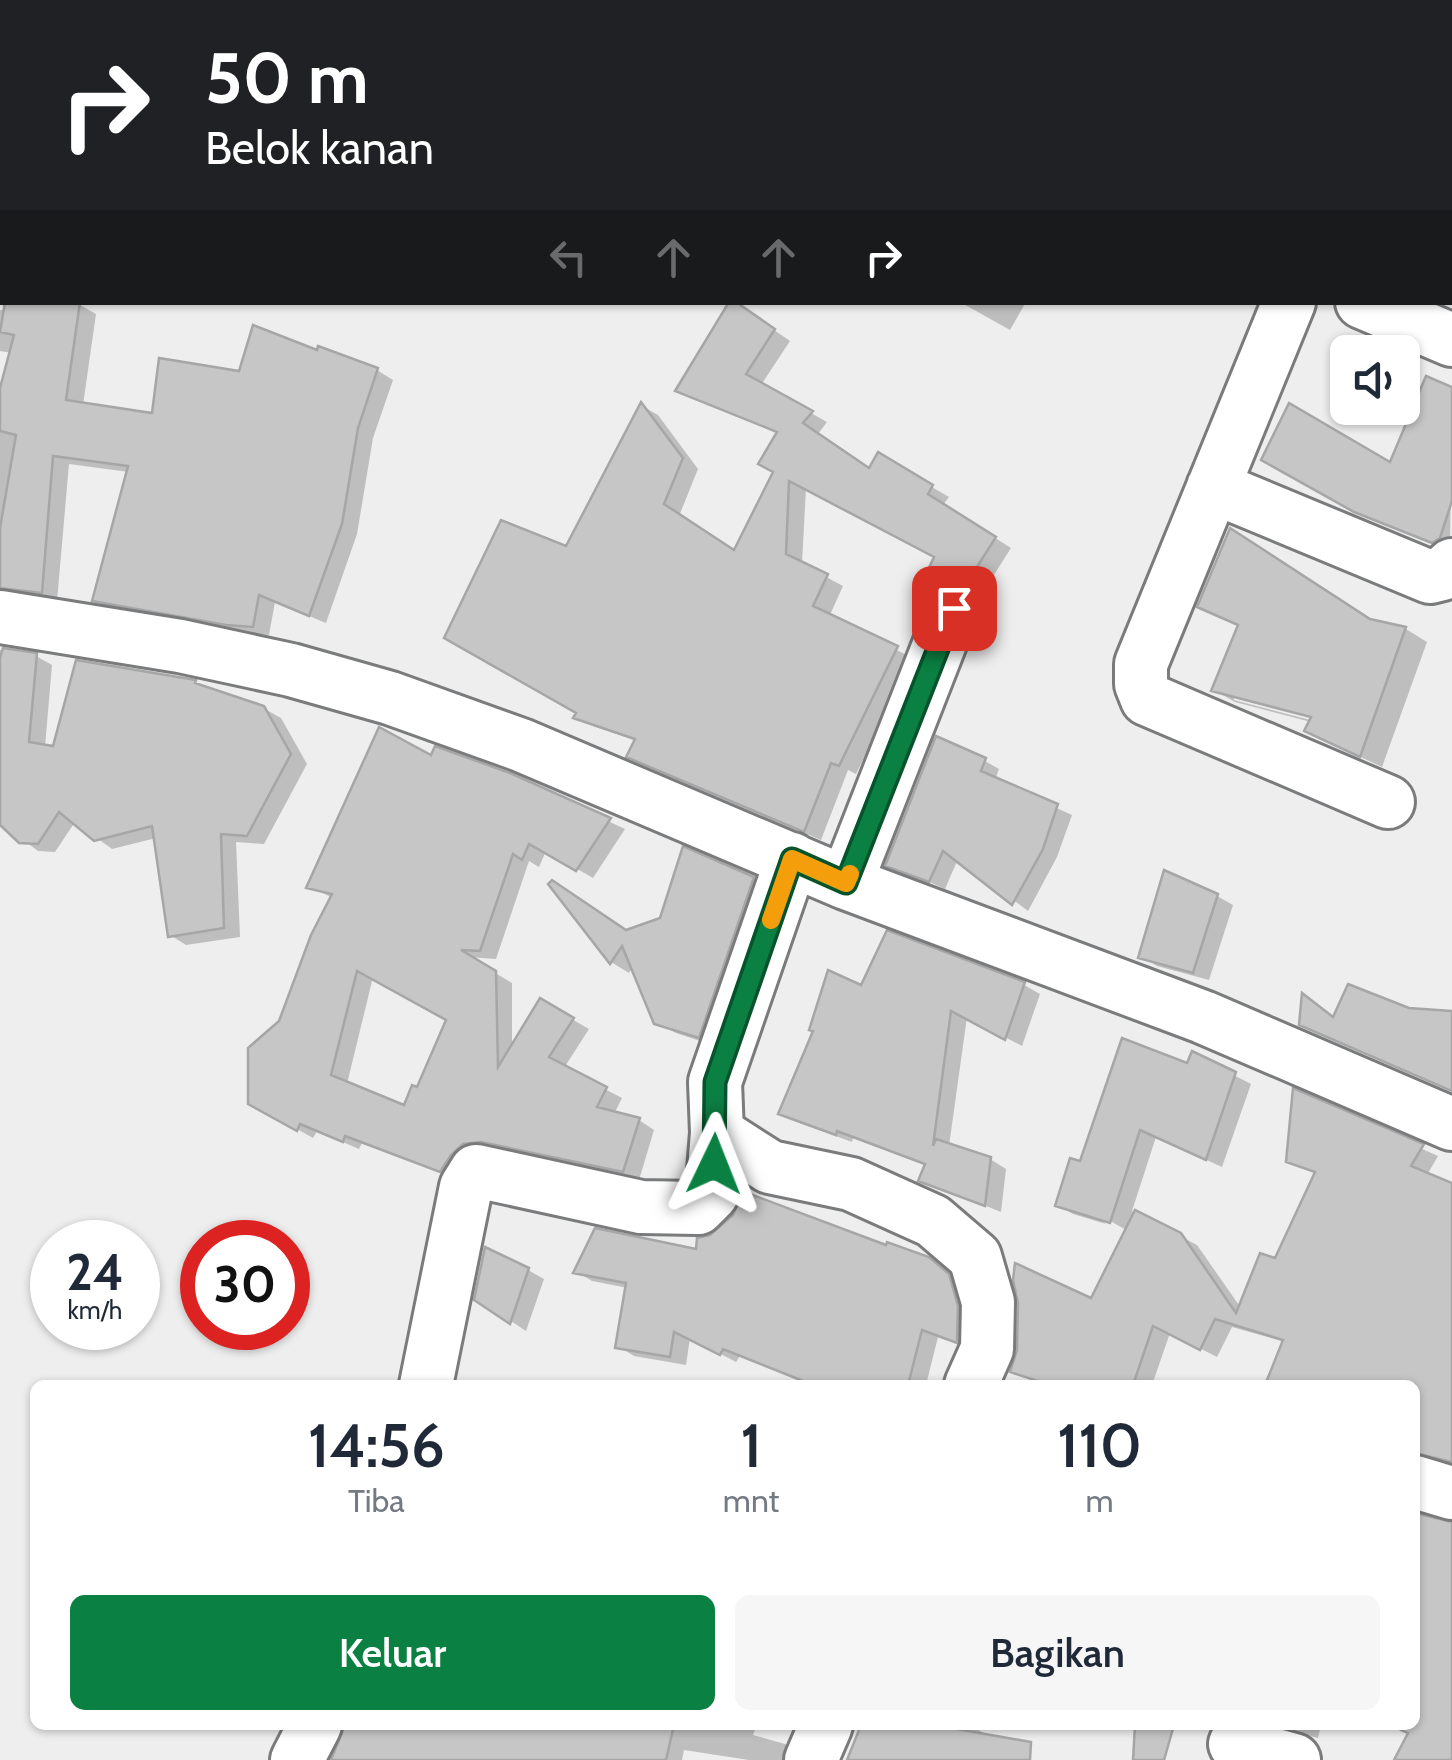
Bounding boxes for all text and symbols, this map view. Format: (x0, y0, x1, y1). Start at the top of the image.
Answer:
text: 50 m (205, 35, 369, 121)
icon: right (40, 40, 170, 170)
text: Belok kanan (205, 121, 434, 175)
icon: left (541, 230, 596, 285)
icon: ahead (646, 230, 701, 285)
icon: ahead (751, 230, 806, 285)
icon: right (856, 230, 911, 285)
map controls (1330, 335, 1420, 425)
button: sound (1330, 335, 1420, 425)
pin (912, 566, 997, 651)
icon: arrive (927, 581, 982, 636)
position arrow (662, 1112, 766, 1216)
speed limit sign: 30 (180, 1220, 310, 1350)
text: 24 (66, 1242, 124, 1303)
text: km/h (68, 1295, 122, 1325)
text: 14:56 (308, 1409, 445, 1482)
text: 1 (740, 1409, 762, 1482)
text: 110 (1057, 1409, 1142, 1482)
text: Tiba (348, 1481, 405, 1520)
text: mnt (723, 1481, 779, 1520)
text: m (1086, 1481, 1114, 1520)
button: Keluar (70, 1595, 715, 1710)
button: Bagikan (735, 1595, 1380, 1710)

